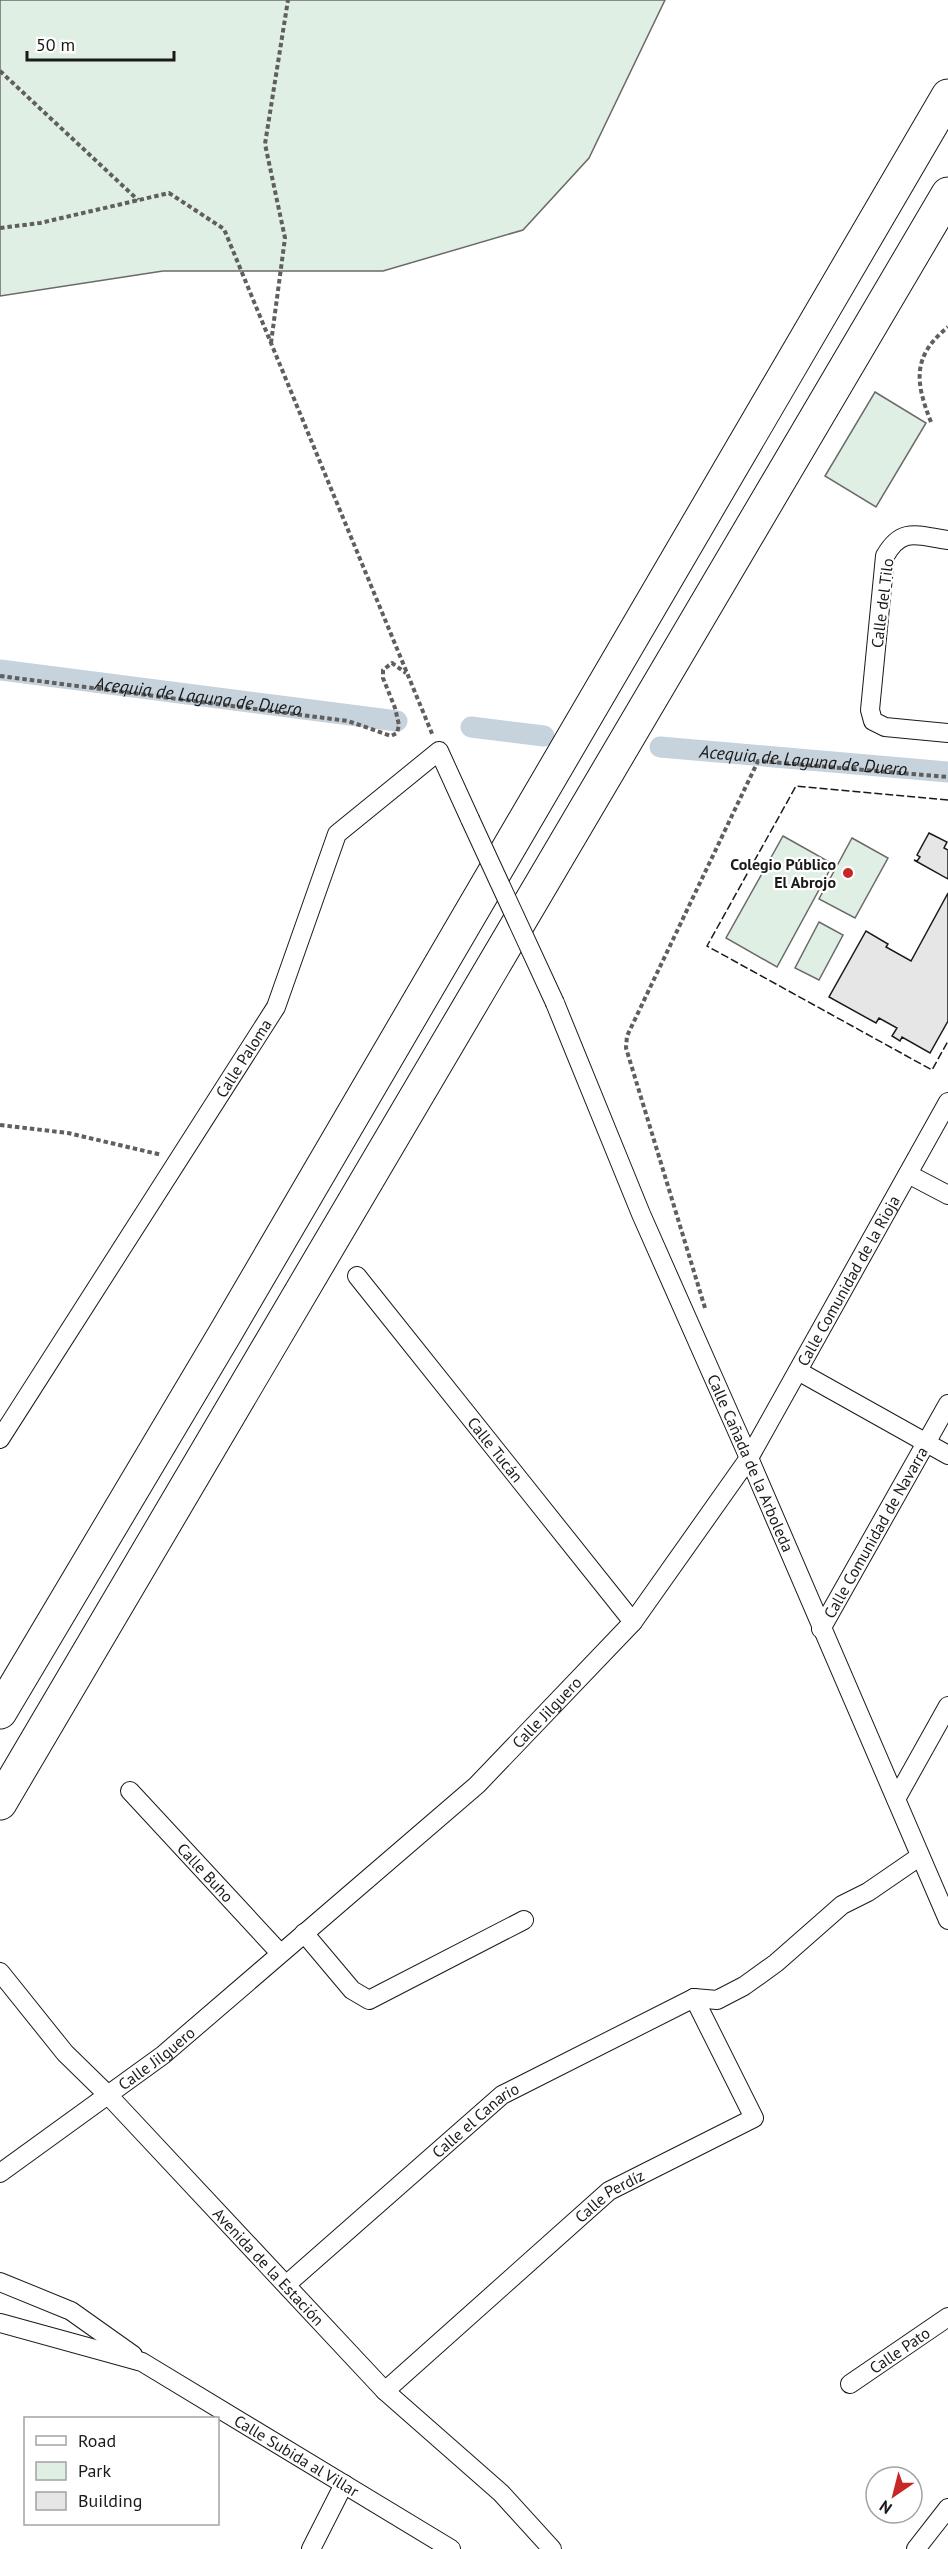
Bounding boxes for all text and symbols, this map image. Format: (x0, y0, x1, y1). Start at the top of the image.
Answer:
scale bar (27, 24, 174, 62)
text: 50 m (36, 33, 75, 56)
street label: Calle del Tilo (867, 557, 897, 649)
water label: Acequia de Laguna de Duero (93, 671, 303, 720)
water label: Acequia de Laguna de Duero (698, 739, 908, 780)
place label: Colegio Público El Abrojo (730, 854, 836, 892)
marker: Colegio Público El Abrojo (841, 866, 855, 880)
street label: Calle Paloma (211, 1015, 276, 1101)
street label: Calle Comunidad de la Rioja (792, 1192, 904, 1370)
street label: Calle Cañada de la Arboleda (703, 1371, 798, 1555)
street label: Calle Tucán (463, 1413, 528, 1486)
street label: Calle Comunidad de Navarra (819, 1443, 932, 1622)
street label: Calle Jilguero (508, 1672, 585, 1752)
street label: Calle Buho (173, 1839, 238, 1906)
street label: Calle Jilguero (114, 2022, 199, 2094)
street label: Calle el Canario (428, 2078, 522, 2162)
street label: Calle Perdíz (571, 2165, 647, 2227)
street label: Avenida de la Estación (209, 2204, 328, 2330)
street label: Calle Pato (866, 2322, 934, 2378)
street label: Calle Subida al Villar (231, 2410, 363, 2501)
legend (24, 2417, 219, 2525)
text: Road (78, 2429, 116, 2452)
text: Park (78, 2459, 111, 2482)
north arrow (864, 2465, 924, 2525)
text: Building (78, 2489, 142, 2512)
text: N (875, 2496, 895, 2518)

